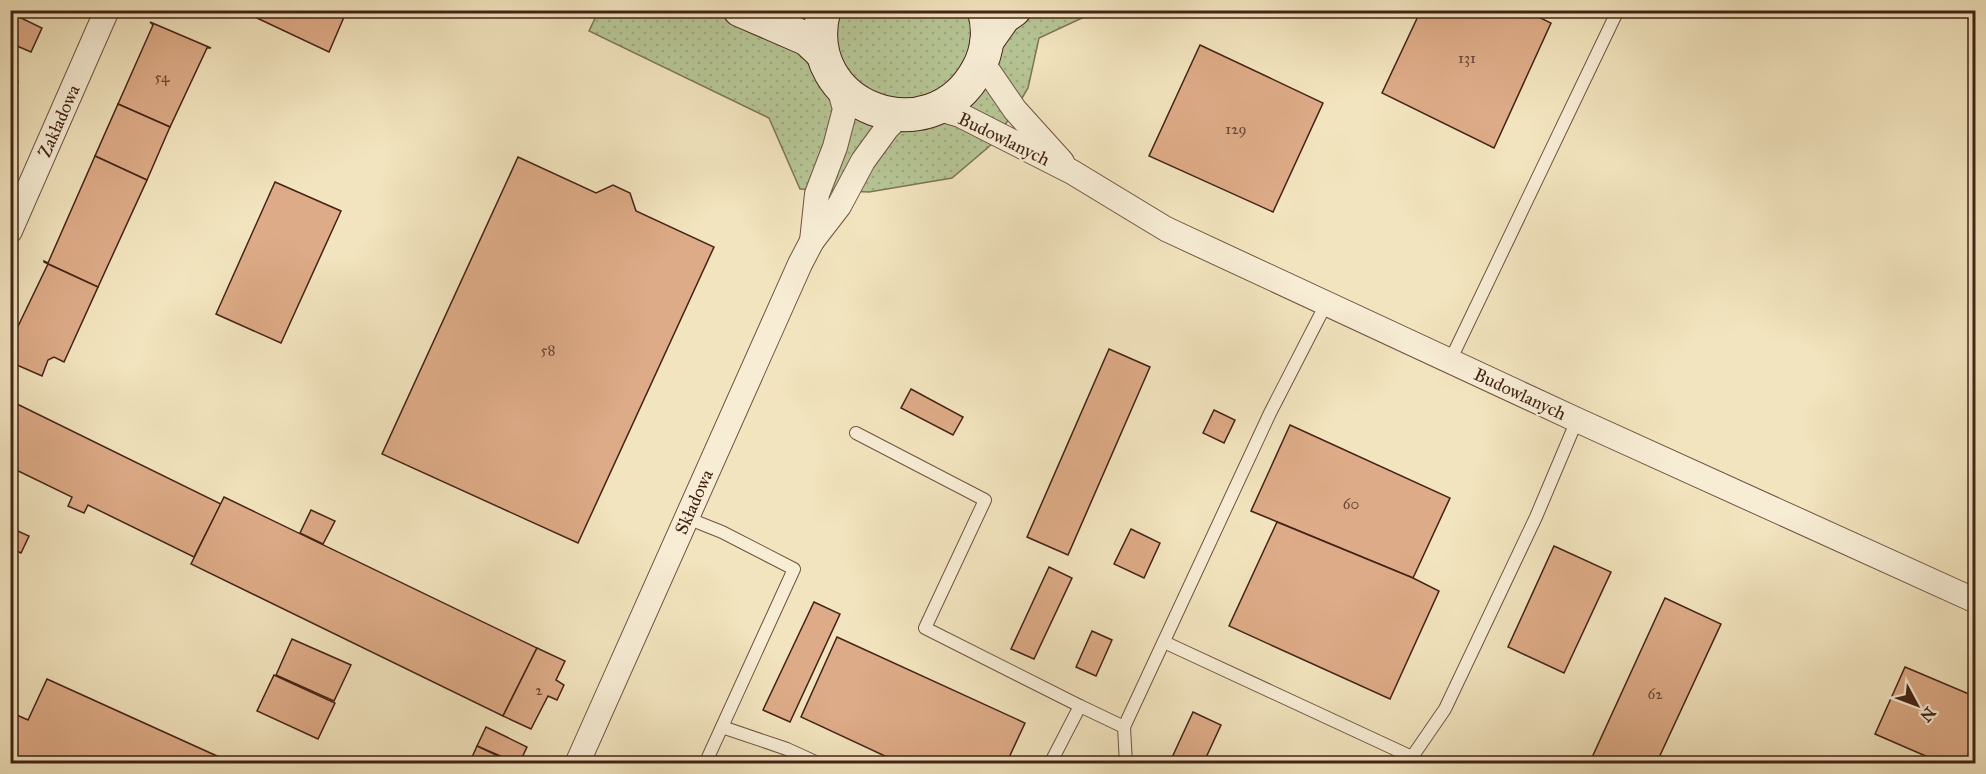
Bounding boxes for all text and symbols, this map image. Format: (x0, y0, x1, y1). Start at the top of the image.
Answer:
house number: 131 (1458, 49, 1476, 67)
house number: 54 (155, 68, 170, 86)
street label: Zakładowa (33, 81, 85, 161)
street label: Budowlanych (955, 107, 1053, 171)
house number: 129 (1225, 120, 1247, 138)
house number: 58 (541, 341, 555, 359)
street label: Budowlanych (1470, 363, 1570, 425)
street label: Składowa (670, 466, 718, 538)
house number: 60 (1343, 495, 1359, 513)
north arrow (1887, 675, 1947, 735)
house number: 2 (535, 681, 543, 699)
house number: 62 (1647, 685, 1663, 703)
text: N (1916, 703, 1940, 726)

